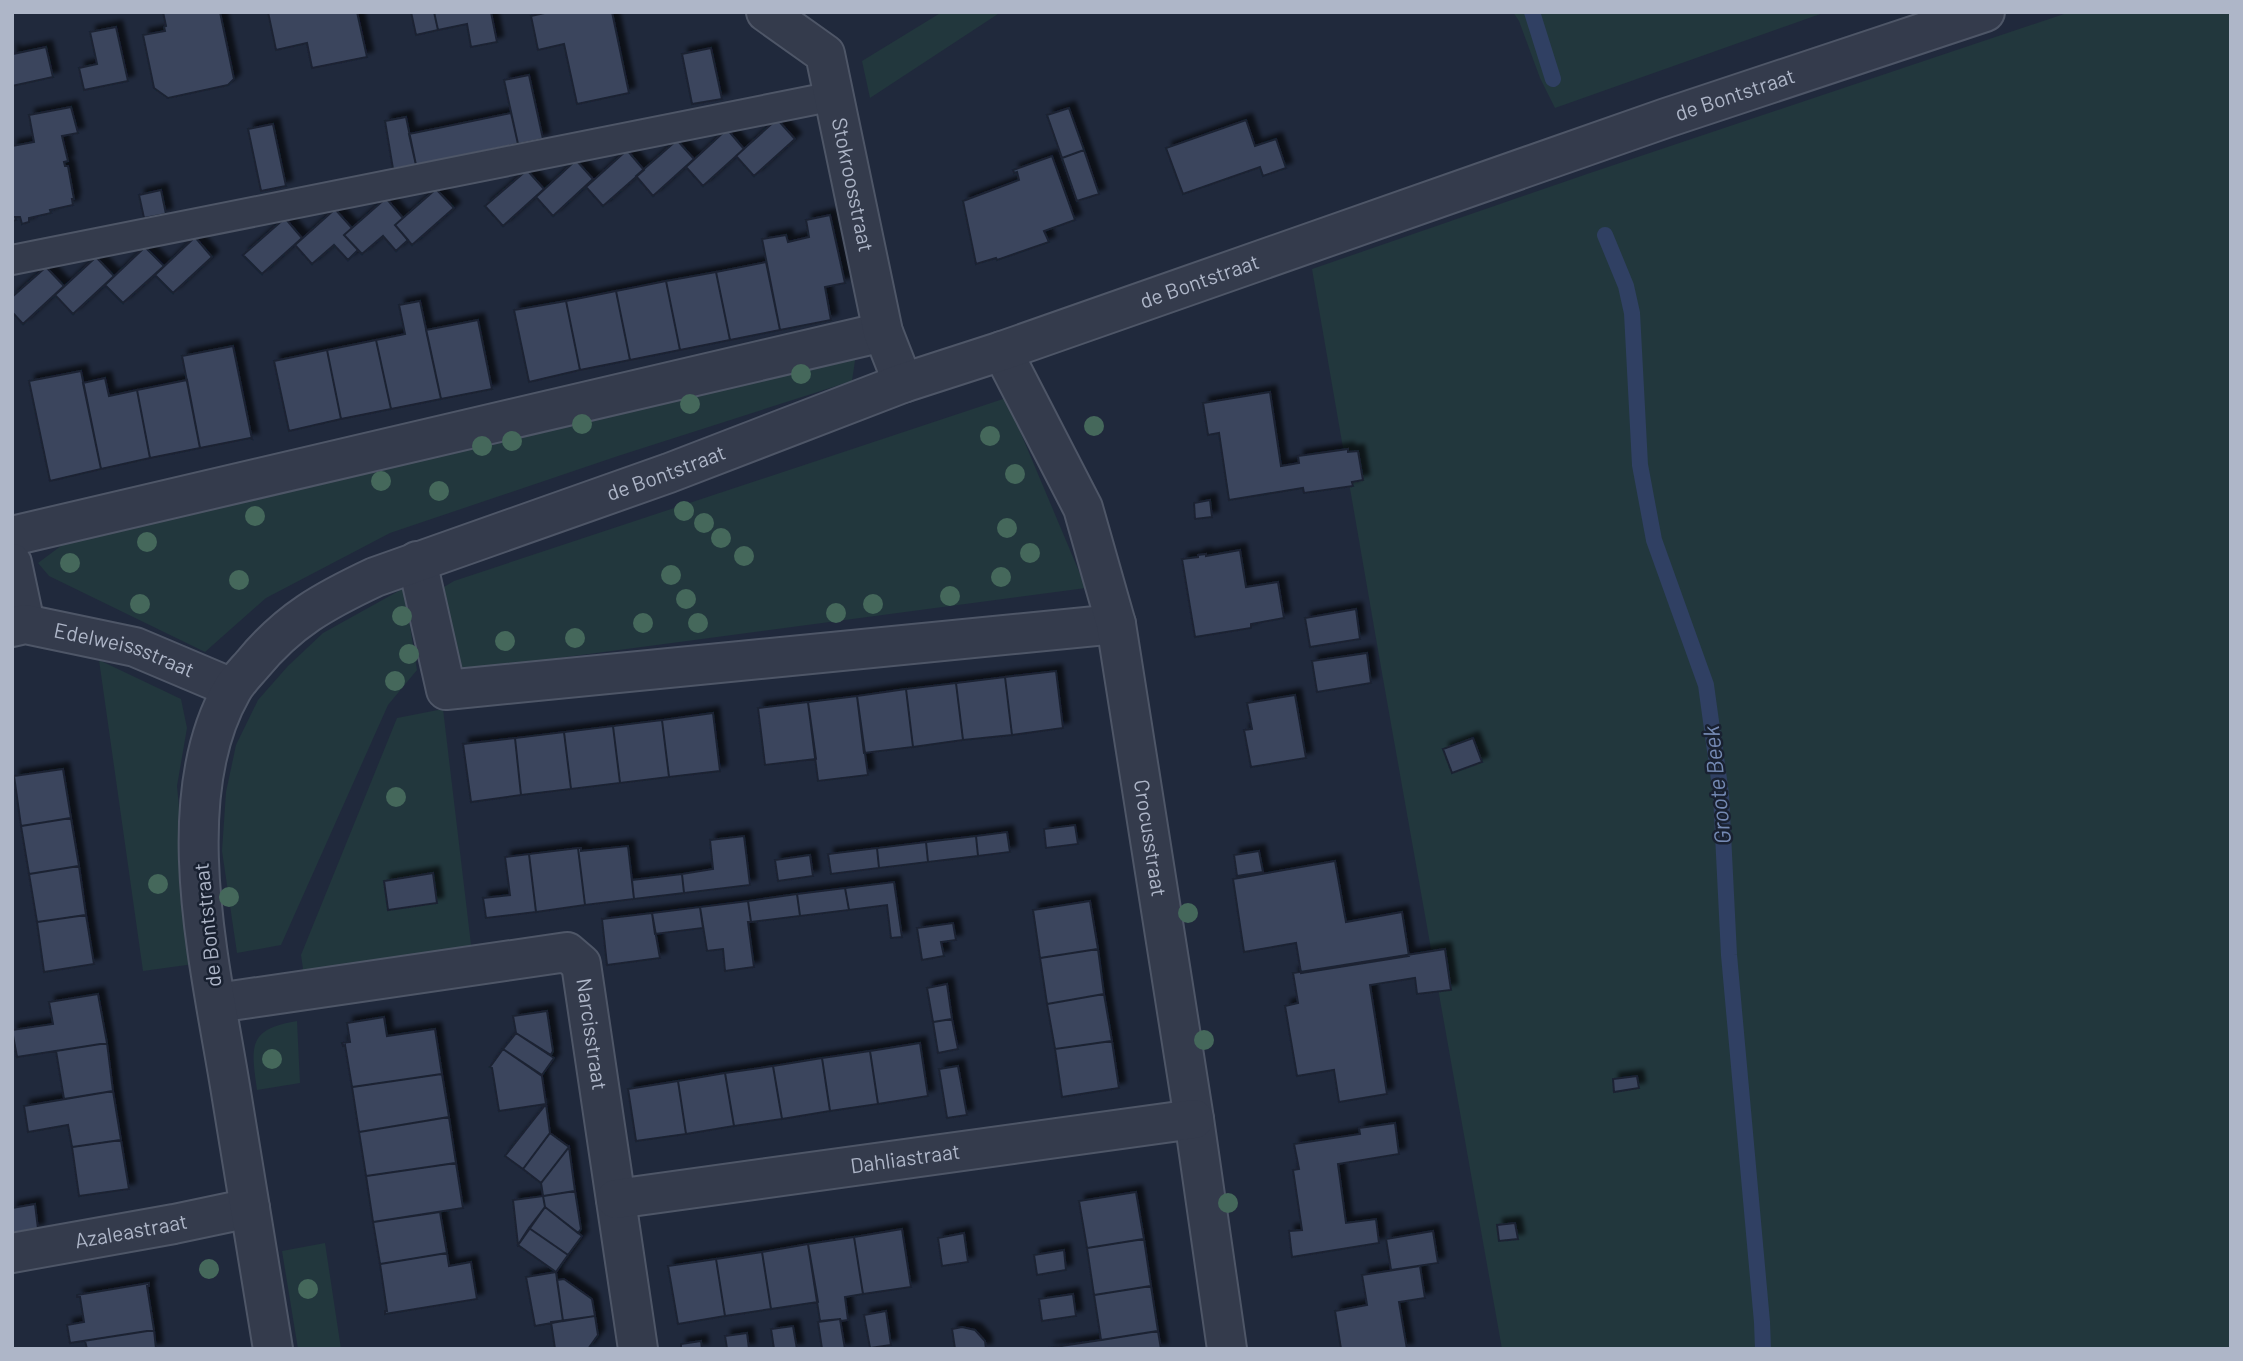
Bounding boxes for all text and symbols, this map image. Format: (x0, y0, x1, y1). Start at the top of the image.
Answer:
street label: de Bontstraat (1671, 62, 1798, 125)
street label: Stokroosstraat (828, 115, 880, 254)
street label: de Bontstraat (1136, 248, 1262, 313)
street label: de Bontstraat (603, 439, 729, 505)
street label: Edelweissstraat (52, 616, 199, 682)
water label: Groote Beek (1696, 724, 1736, 846)
street label: Crocusstraat (1130, 778, 1173, 898)
street label: de Bontstraat (188, 862, 225, 989)
street label: Narcisstraat (572, 976, 614, 1092)
street label: Dahliastraat (849, 1138, 961, 1177)
street label: Azaleastraat (73, 1208, 189, 1253)

